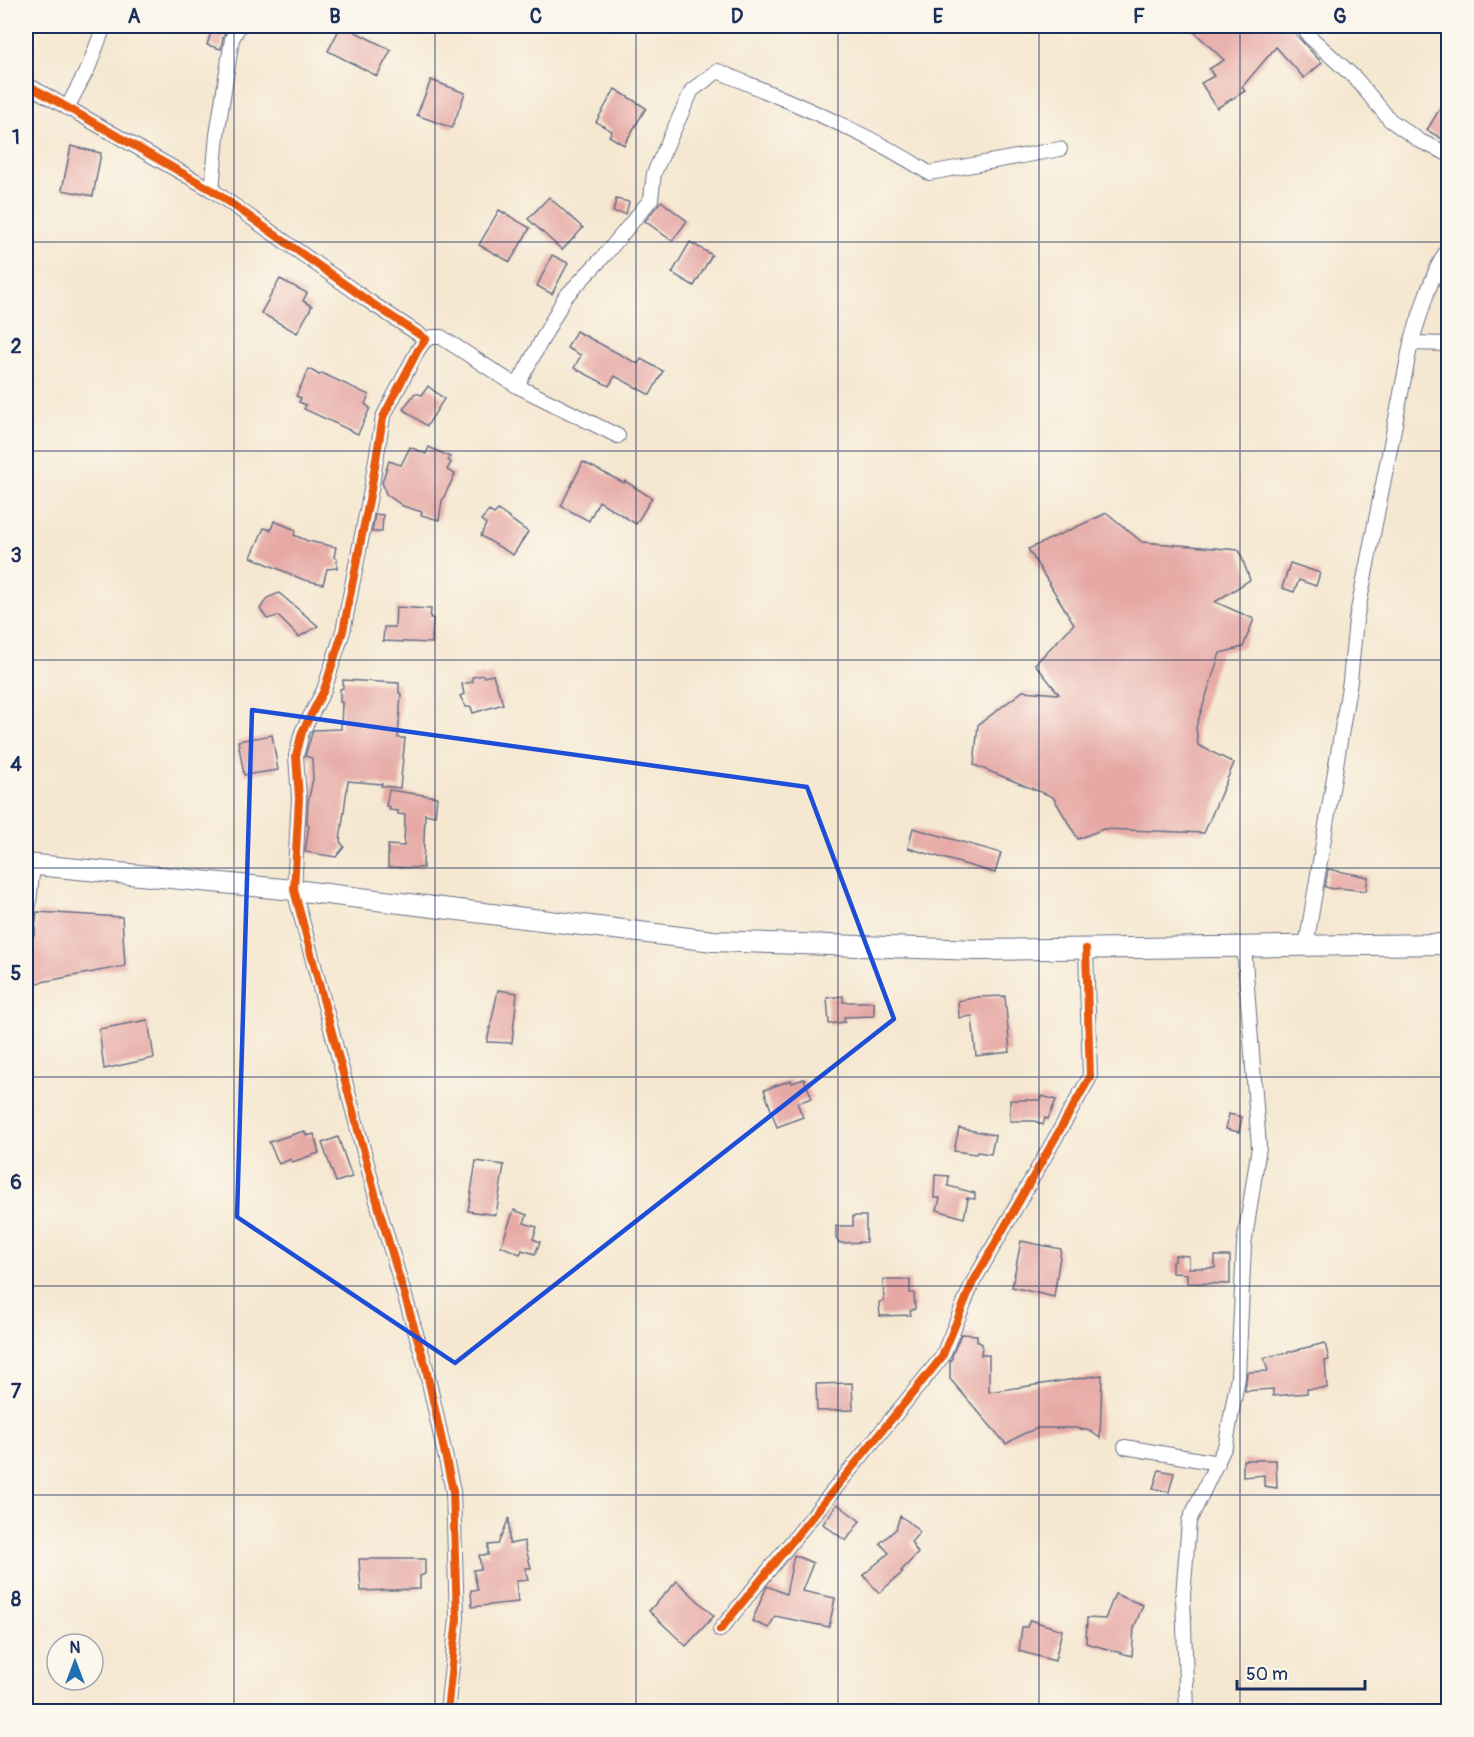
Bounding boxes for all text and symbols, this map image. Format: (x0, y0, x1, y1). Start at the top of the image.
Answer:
text: A (128, 4, 141, 29)
text: B (329, 4, 341, 29)
text: C (530, 4, 542, 29)
text: D (731, 4, 744, 29)
text: E (933, 4, 944, 29)
text: F (1133, 4, 1145, 29)
text: G (1333, 4, 1347, 29)
text: 1 (12, 125, 20, 150)
text: 2 (10, 334, 22, 359)
text: 3 (10, 543, 22, 568)
text: 4 (10, 752, 22, 777)
text: 5 (11, 961, 22, 986)
text: 6 (10, 1170, 22, 1195)
text: 7 (11, 1379, 22, 1404)
text: 8 (11, 1587, 21, 1612)
north arrow (45, 1632, 105, 1692)
text: N (70, 1638, 81, 1658)
scale bar (1237, 1653, 1364, 1691)
text: 50 m (1246, 1663, 1288, 1686)

